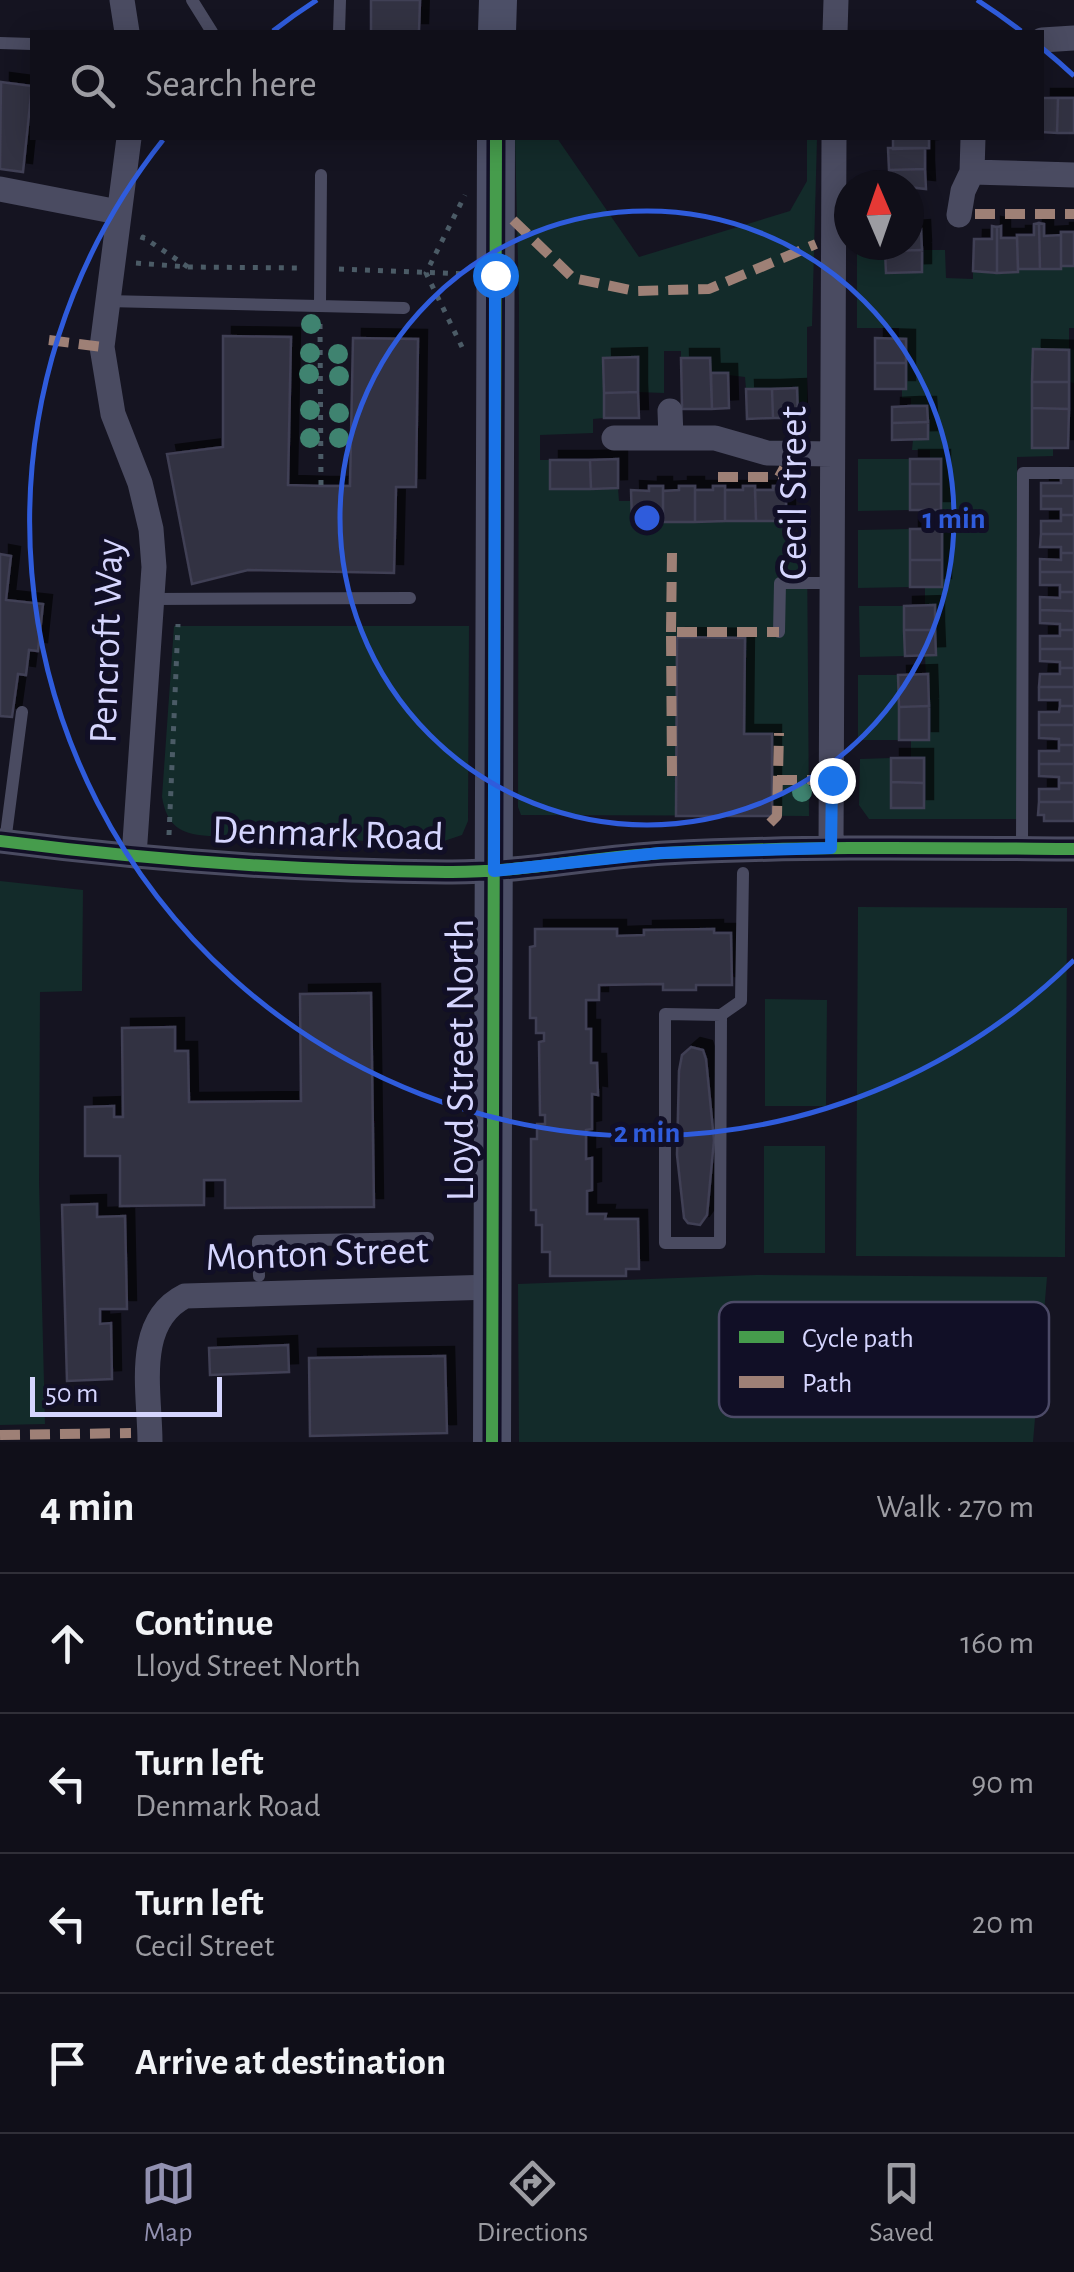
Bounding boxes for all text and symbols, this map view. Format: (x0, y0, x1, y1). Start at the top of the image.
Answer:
search box (30, 30, 1044, 140)
icon: search (65, 58, 120, 113)
text: Search here (145, 66, 317, 104)
north arrow (834, 170, 924, 260)
route start (473, 253, 519, 299)
street label: Cecil Street (774, 406, 814, 580)
centre of rings (629, 500, 665, 536)
text: 1 min (922, 504, 986, 534)
street label: Pencroft Way (83, 538, 131, 744)
route end (810, 758, 856, 804)
street label: Denmark Road (211, 810, 445, 858)
street label: Lloyd Street North (441, 919, 481, 1201)
text: 2 min (614, 1118, 680, 1148)
street label: Monton Street (205, 1230, 430, 1278)
legend (719, 1302, 1049, 1417)
text: Cycle path (802, 1325, 914, 1353)
text: Path (802, 1370, 852, 1398)
scale bar (30, 1372, 222, 1416)
text: 50 m (45, 1380, 99, 1408)
text: 4 min (40, 1486, 135, 1528)
text: Walk · 270 m (876, 1491, 1034, 1523)
text: Continue (135, 1605, 273, 1643)
icon: ahead (40, 1616, 95, 1671)
text: 160 m (960, 1627, 1034, 1659)
text: Lloyd Street North (135, 1650, 361, 1682)
text: Turn left (135, 1745, 263, 1783)
icon: left (40, 1756, 95, 1811)
text: 90 m (971, 1767, 1034, 1799)
text: Denmark Road (135, 1790, 321, 1822)
text: Turn left (135, 1885, 263, 1923)
icon: left (40, 1896, 95, 1951)
text: 20 m (972, 1907, 1034, 1939)
text: Cecil Street (135, 1930, 274, 1962)
icon: arrive (40, 2036, 95, 2091)
text: Arrive at destination (135, 2044, 446, 2082)
tab: Map (141, 2156, 196, 2250)
tab: Directions (477, 2156, 588, 2250)
tab: Saved (869, 2156, 933, 2250)

